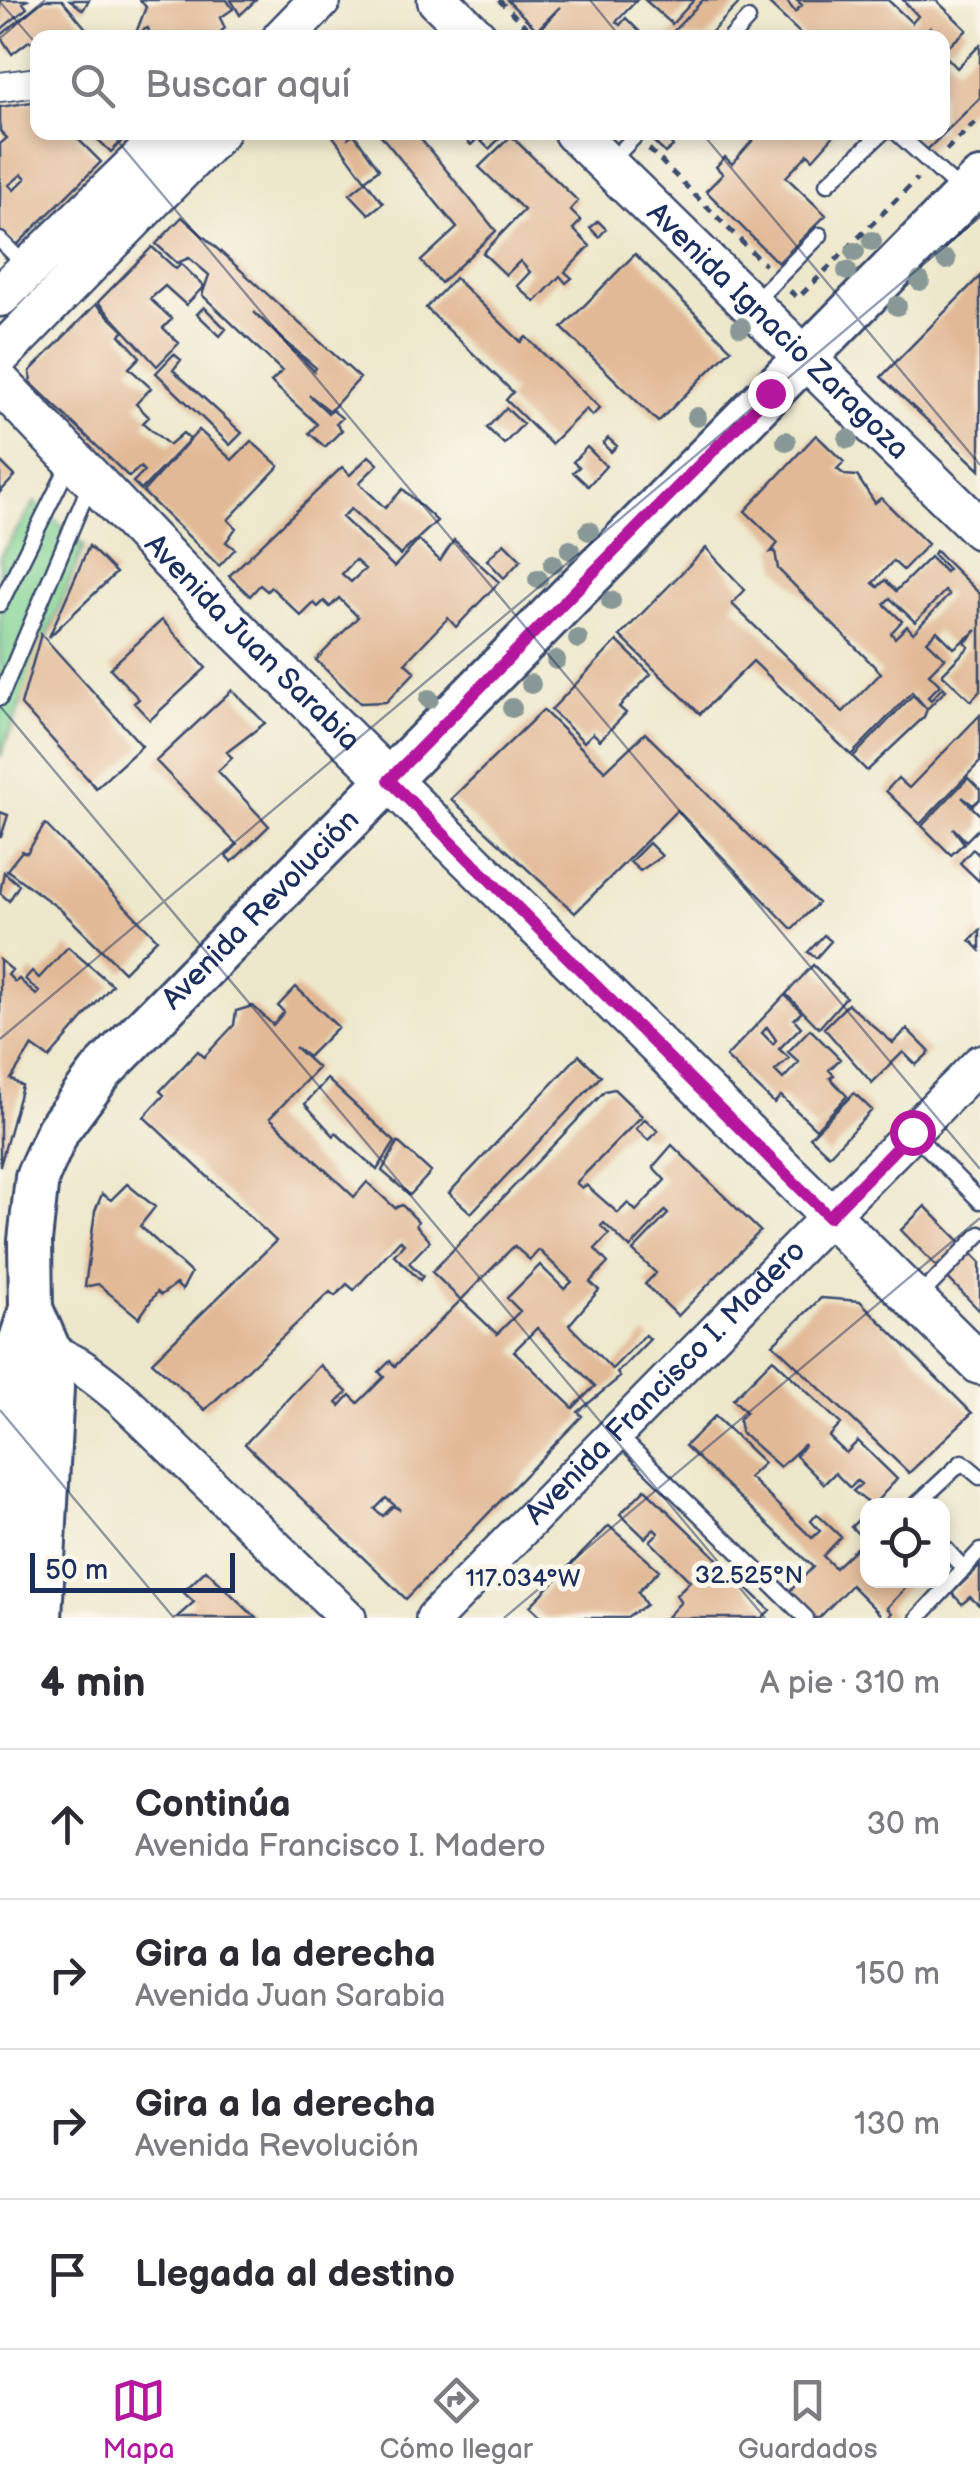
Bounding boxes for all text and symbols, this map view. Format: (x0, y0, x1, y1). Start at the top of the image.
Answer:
search box (30, 30, 950, 140)
icon: search (65, 58, 120, 113)
text: Buscar aquí (145, 63, 351, 108)
street label: Avenida Ignacio Zaragoza (639, 195, 916, 467)
route end (748, 371, 794, 417)
street label: Avenida Juan Sarabia (137, 527, 367, 759)
street label: Avenida Revolución (155, 802, 367, 1017)
route start (890, 1110, 936, 1156)
street label: Avenida Francisco I. Madero (518, 1233, 813, 1533)
map controls (860, 1498, 950, 1588)
button: locate (860, 1498, 950, 1588)
scale bar (30, 1548, 235, 1592)
text: 50 m (45, 1554, 108, 1587)
text: 32.525°N (695, 1560, 803, 1591)
text: 117.034°W (465, 1563, 581, 1594)
text: 4 min (40, 1658, 146, 1709)
text: A pie · 310 m (760, 1664, 940, 1703)
text: Continúa (135, 1782, 291, 1827)
icon: ahead (40, 1797, 95, 1852)
text: 30 m (866, 1805, 940, 1844)
text: Avenida Francisco I. Madero (135, 1827, 546, 1866)
text: Gira a la derecha (135, 1932, 436, 1977)
icon: right (40, 1947, 95, 2002)
text: 150 m (855, 1955, 940, 1994)
text: Avenida Juan Sarabia (135, 1977, 445, 2016)
text: Gira a la derecha (135, 2082, 436, 2127)
icon: right (40, 2097, 95, 2152)
text: 130 m (854, 2105, 940, 2144)
text: Avenida Revolución (135, 2127, 419, 2166)
icon: arrive (40, 2247, 95, 2302)
text: Llegada al destino (135, 2252, 455, 2297)
tab: Mapa (102, 2373, 175, 2466)
tab: Cómo llegar (379, 2373, 533, 2466)
tab: Guardados (738, 2373, 878, 2466)

